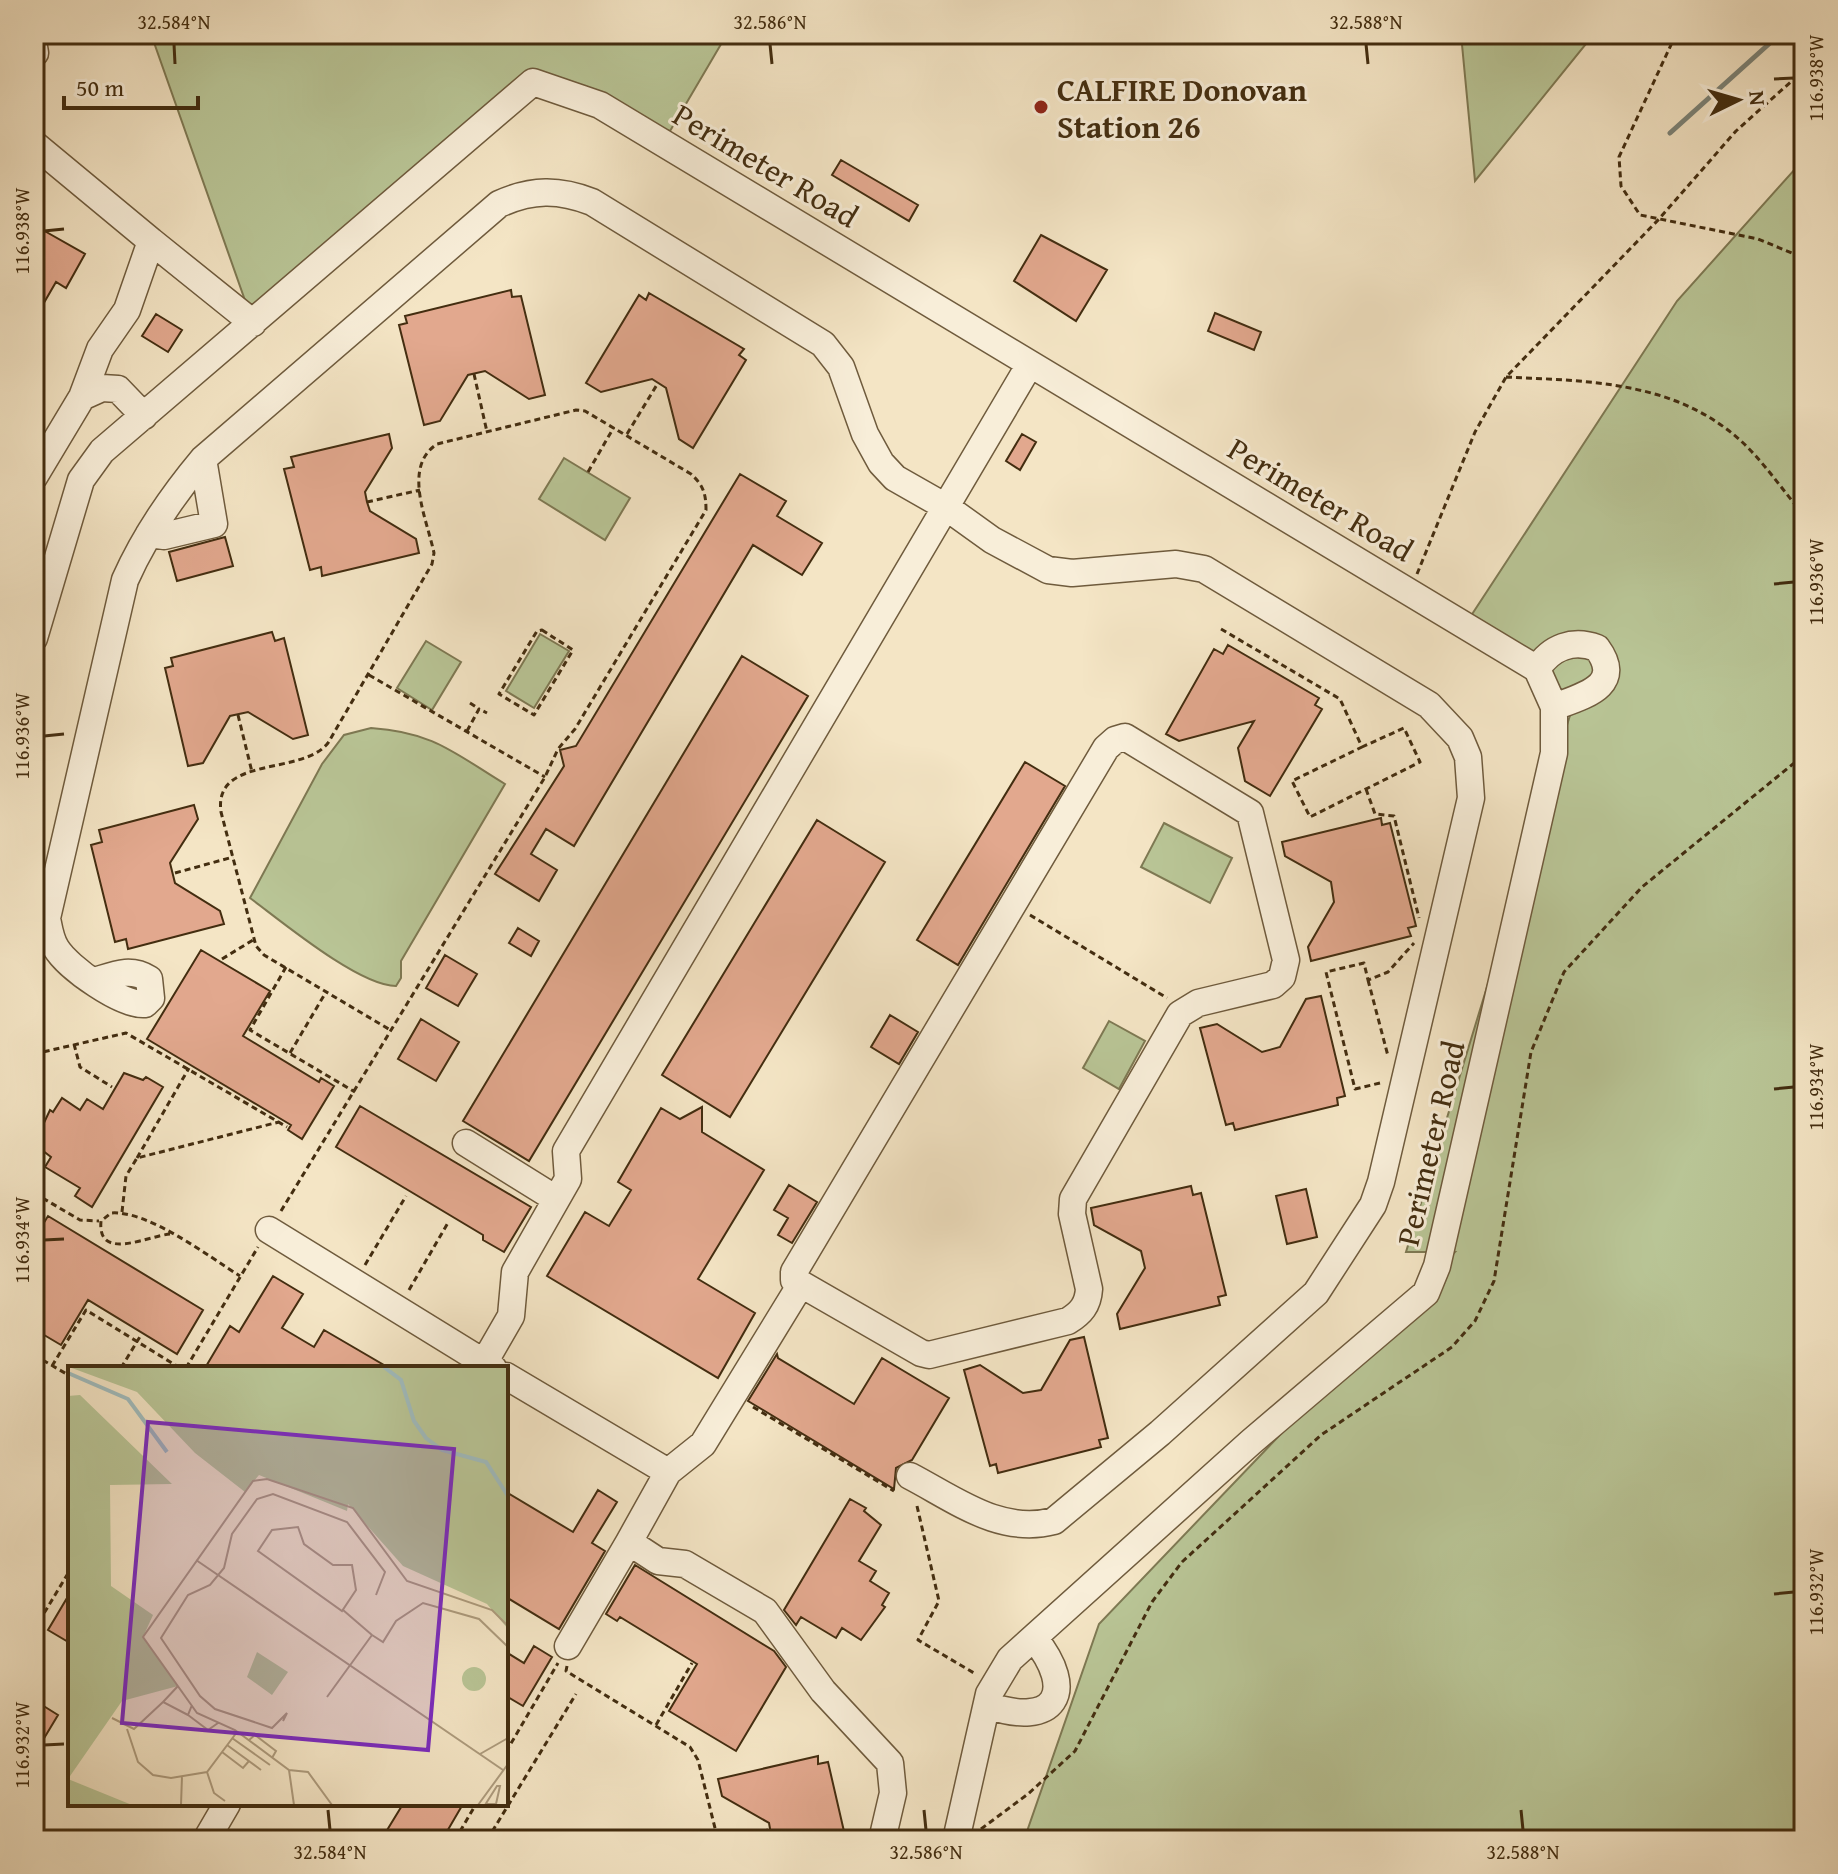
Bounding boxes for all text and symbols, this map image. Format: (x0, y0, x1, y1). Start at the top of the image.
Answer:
text: 32.584°N (137, 7, 211, 36)
text: 32.586°N (733, 7, 807, 36)
text: 32.588°N (1329, 7, 1403, 36)
text: 116.938°W (1801, 35, 1830, 121)
scale bar (64, 60, 198, 110)
north arrow (1698, 60, 1778, 140)
place label: CALFIRE Donovan Station 26 (1057, 66, 1307, 150)
text: 50 m (76, 70, 124, 105)
text: N (1741, 90, 1775, 107)
street label: Perimeter Road (664, 91, 868, 239)
marker: CALFIRE Donovan Station 26 (1032, 98, 1050, 116)
text: 116.938°W (7, 188, 36, 274)
street label: Perimeter Road (1219, 425, 1423, 573)
text: 116.936°W (1801, 539, 1830, 625)
text: 116.936°W (7, 693, 36, 779)
street label: Perimeter Road (1384, 1036, 1476, 1250)
text: 116.934°W (1801, 1044, 1830, 1130)
text: 116.934°W (7, 1197, 36, 1283)
inset map (68, 1366, 508, 1806)
text: 116.932°W (1801, 1549, 1830, 1635)
text: 116.932°W (7, 1702, 36, 1788)
text: 32.584°N (293, 1837, 367, 1866)
text: 32.586°N (889, 1837, 963, 1866)
text: 32.588°N (1486, 1837, 1560, 1866)

